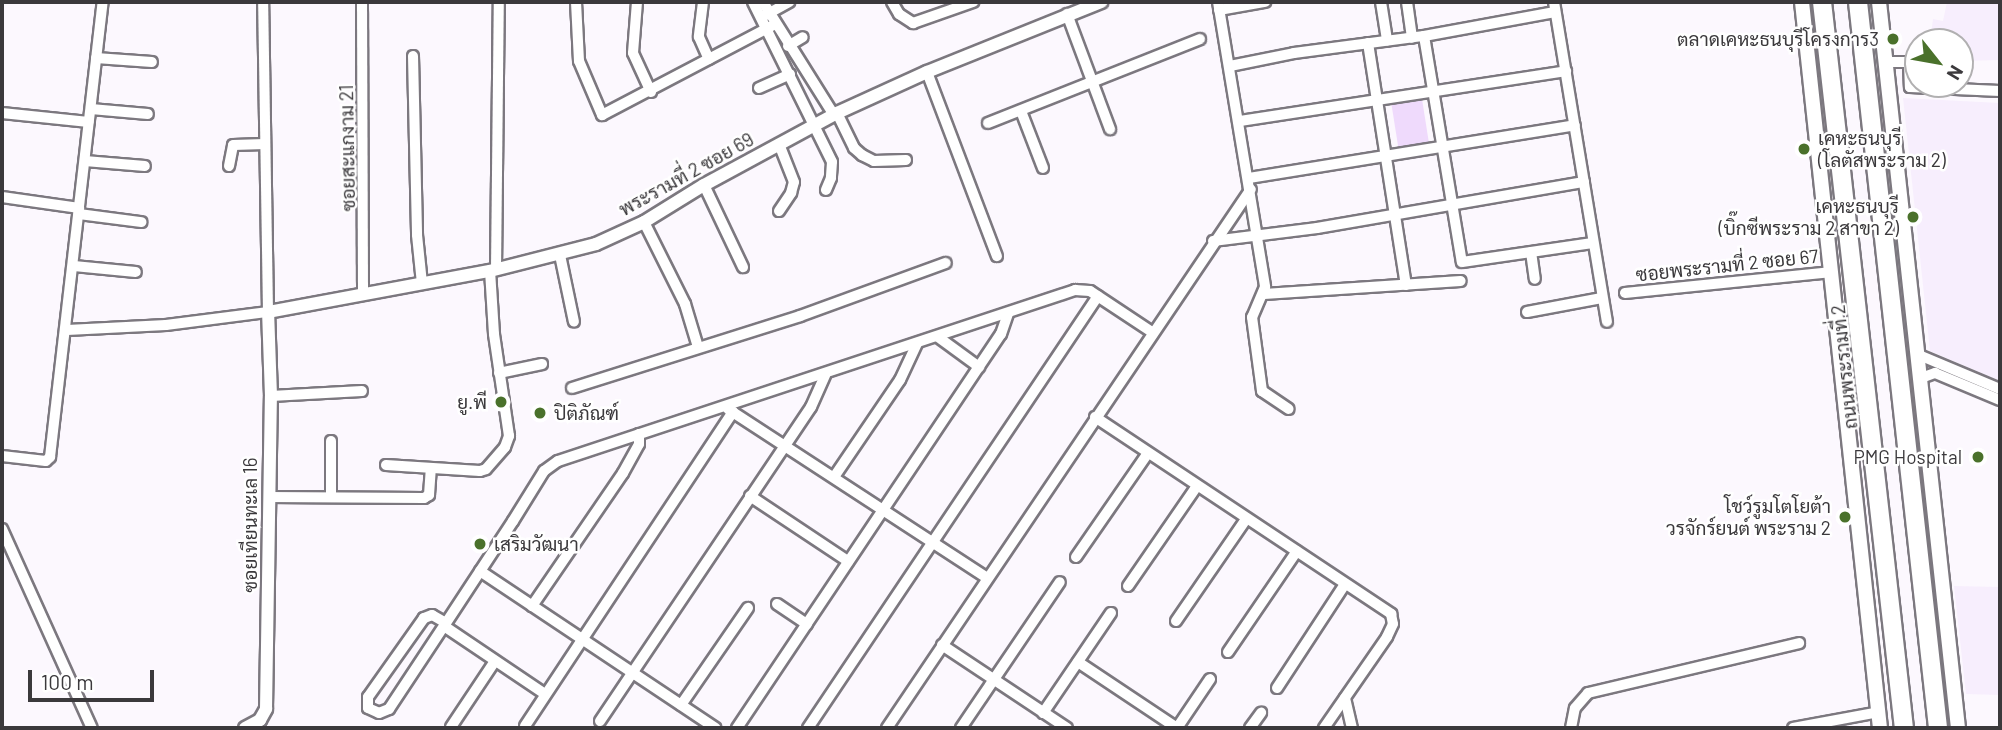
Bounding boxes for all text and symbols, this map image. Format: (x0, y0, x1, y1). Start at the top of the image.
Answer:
place label: ตลาดเคหะธนบุรีโครงการ3 (1677, 28, 1879, 50)
north arrow (1904, 28, 1974, 98)
marker: ตลาดเคหะธนบุรีโครงการ3 (1885, 31, 1901, 47)
text: N (1943, 62, 1969, 84)
street label: ซอยสะแกงาม 21 (334, 84, 360, 212)
place label: เคหะธนบุรี (โลตัสพระราม 2) (1818, 127, 1946, 171)
street label: พระรามที่ 2 ซอย 69 (615, 128, 757, 220)
marker: เคหะธนบุรี (โลตัสพระราม 2) (1796, 141, 1812, 157)
place label: เคหะธนบุรี (บิ๊กซีพระราม 2 สาขา 2) (1719, 195, 1899, 239)
marker: เคหะธนบุรี (บิ๊กซีพระราม 2 สาขา 2) (1905, 209, 1921, 225)
street label: ซอยพระรามที่ 2 ซอย 67 (1635, 244, 1819, 286)
street label: ถนนพระรามที่ 2 (1826, 304, 1862, 430)
place label: ยู.พี (457, 391, 487, 413)
marker: ยู.พี (493, 394, 509, 410)
place label: ปิติภัณฑ์ (554, 402, 619, 424)
marker: ปิติภัณฑ์ (532, 405, 548, 421)
place label: PMG Hospital (1853, 446, 1962, 468)
marker: PMG Hospital (1968, 447, 1988, 467)
street label: ซอยเทียนทะเล 16 (239, 458, 261, 592)
place label: โชว์รูมโตโยต้า วรจักร์ยนต์ พระราม 2 (1666, 495, 1831, 539)
marker: โชว์รูมโตโยต้า วรจักร์ยนต์ พระราม 2 (1837, 509, 1853, 525)
place label: เสริมวัฒนา (494, 533, 579, 555)
marker: เสริมวัฒนา (472, 536, 488, 552)
scale bar (32, 656, 158, 700)
text: 100 m (41, 669, 94, 694)

